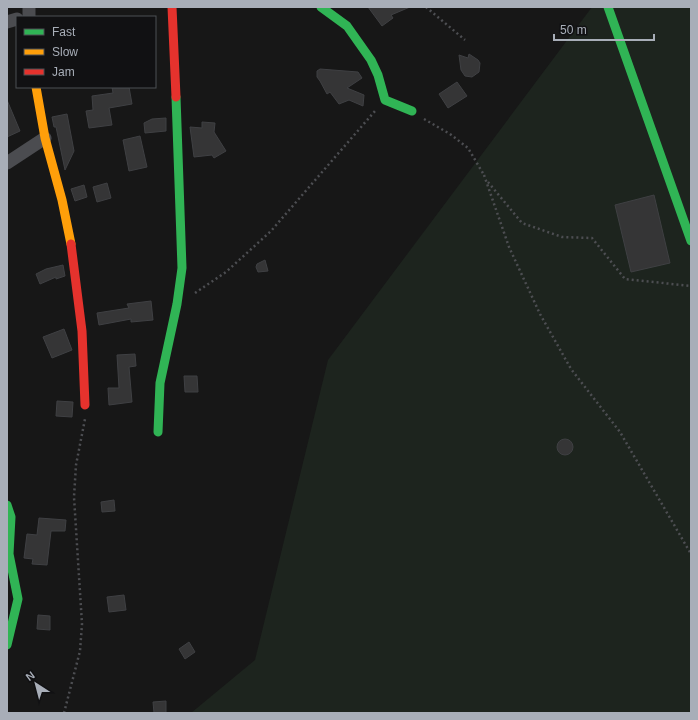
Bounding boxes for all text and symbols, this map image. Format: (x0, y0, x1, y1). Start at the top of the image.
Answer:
legend (16, 16, 156, 88)
scale bar (554, 16, 654, 42)
text: 50 m (560, 23, 587, 37)
text: Fast (52, 25, 76, 39)
text: Slow (52, 45, 78, 59)
text: Jam (52, 65, 75, 79)
north arrow (16, 664, 56, 704)
text: N (23, 669, 37, 683)

